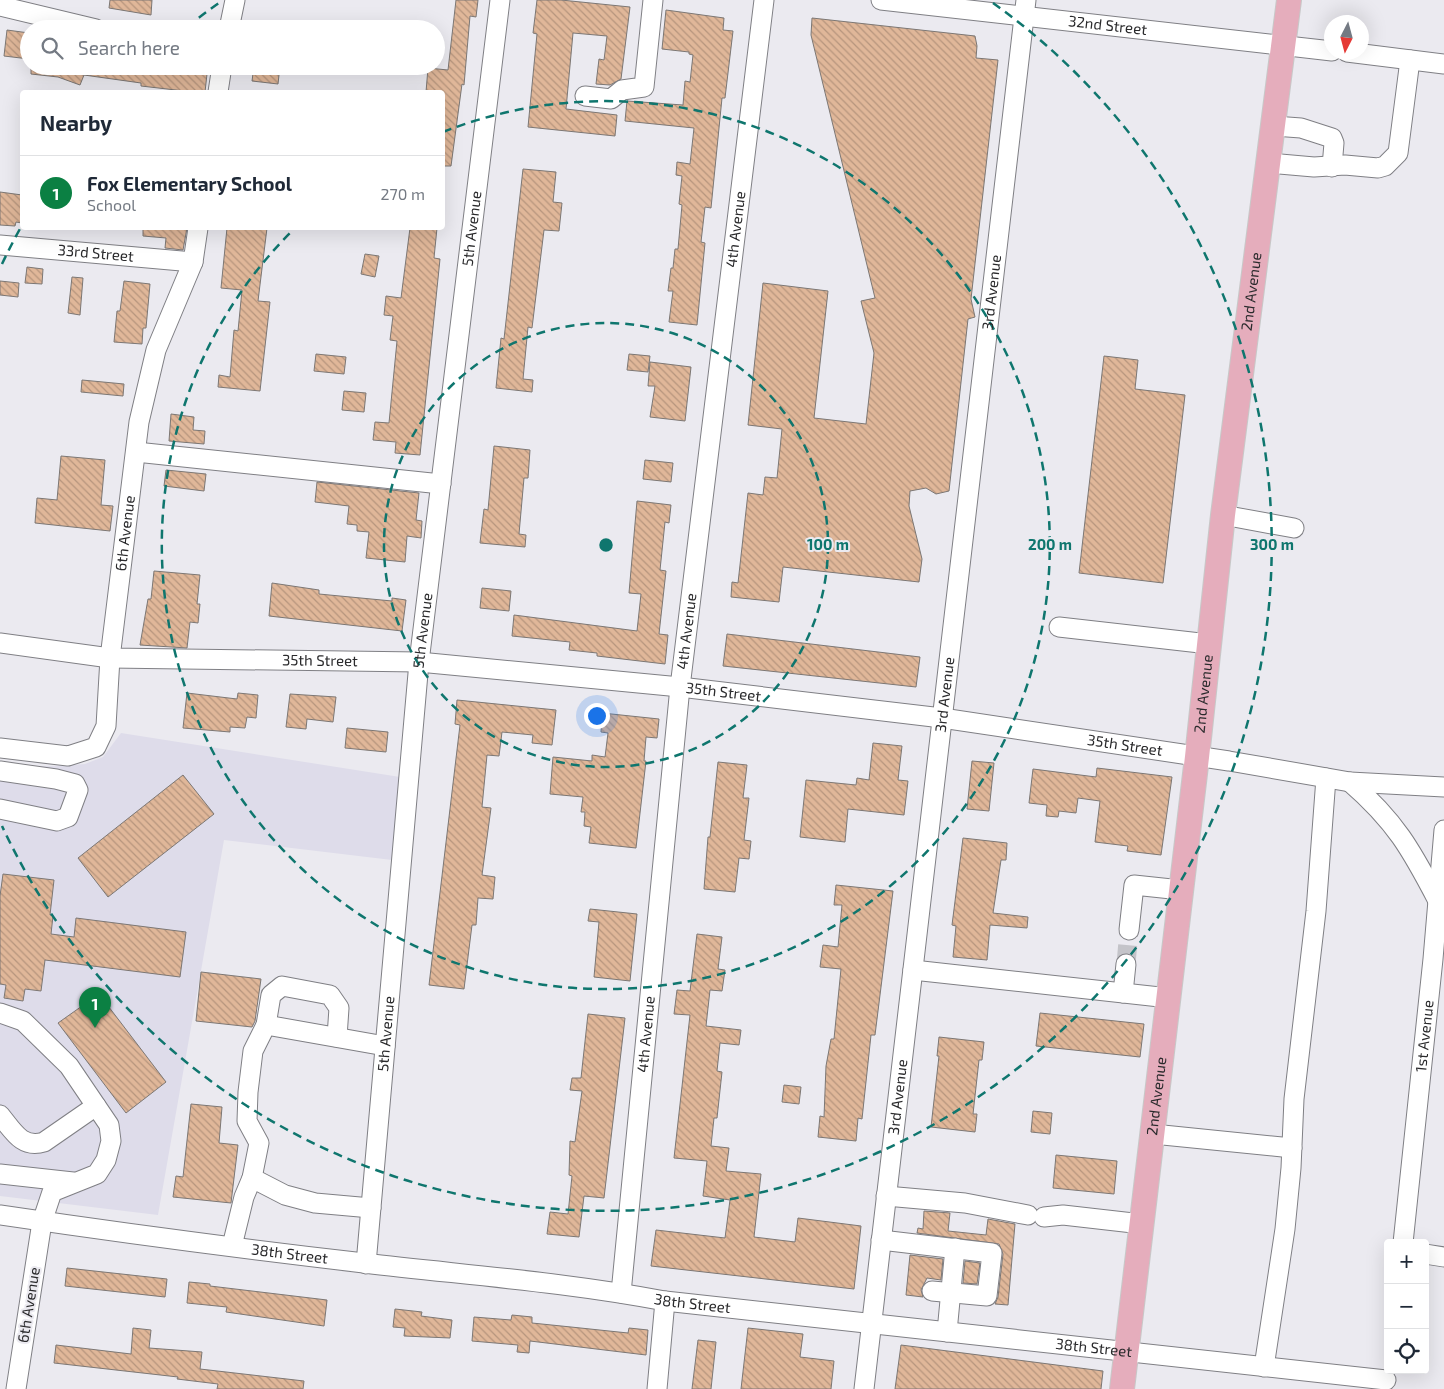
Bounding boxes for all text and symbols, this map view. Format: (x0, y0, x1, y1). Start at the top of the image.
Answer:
street label: 32nd Street (1067, 11, 1148, 38)
north arrow (1324, 15, 1369, 60)
search box (20, 20, 445, 75)
icon: search (38, 34, 66, 62)
text: Search here (78, 36, 180, 59)
text: Nearby (40, 110, 112, 135)
text: Fox Elementary School (87, 172, 292, 195)
text: 1 (53, 184, 59, 203)
text: 270 m (381, 184, 425, 203)
street label: 5th Avenue (458, 190, 485, 267)
street label: 4th Avenue (721, 190, 749, 268)
text: School (87, 195, 136, 214)
street label: 33rd Street (57, 240, 135, 265)
street label: 2nd Avenue (1237, 251, 1265, 332)
street label: 3rd Avenue (978, 253, 1004, 331)
street label: 6th Avenue (111, 494, 138, 572)
text: 100 m (807, 535, 849, 553)
text: 200 m (1028, 535, 1072, 553)
text: 300 m (1250, 535, 1294, 553)
centre of rings (597, 536, 615, 554)
street label: 5th Avenue (408, 592, 435, 669)
street label: 4th Avenue (672, 592, 699, 670)
street label: 35th Street (282, 650, 358, 669)
street label: 2nd Avenue (1190, 653, 1216, 734)
street label: 3rd Avenue (931, 656, 957, 733)
street label: 35th Street (685, 678, 763, 705)
your location (584, 703, 610, 729)
street label: 35th Street (1086, 730, 1164, 759)
pin: 1 (79, 987, 111, 1028)
street label: 5th Avenue (373, 995, 398, 1072)
street label: 4th Avenue (633, 995, 658, 1073)
street label: 1st Avenue (1411, 999, 1437, 1073)
street label: 2nd Avenue (1142, 1056, 1169, 1136)
street label: 3rd Avenue (884, 1058, 910, 1136)
street label: 38th Street (250, 1239, 329, 1267)
map controls (1384, 1239, 1429, 1374)
button: + (1384, 1239, 1429, 1284)
street label: 6th Avenue (13, 1266, 43, 1344)
button: − (1384, 1284, 1429, 1329)
street label: 38th Street (653, 1289, 732, 1316)
button: locate (1384, 1329, 1429, 1374)
street label: 38th Street (1055, 1334, 1133, 1360)

